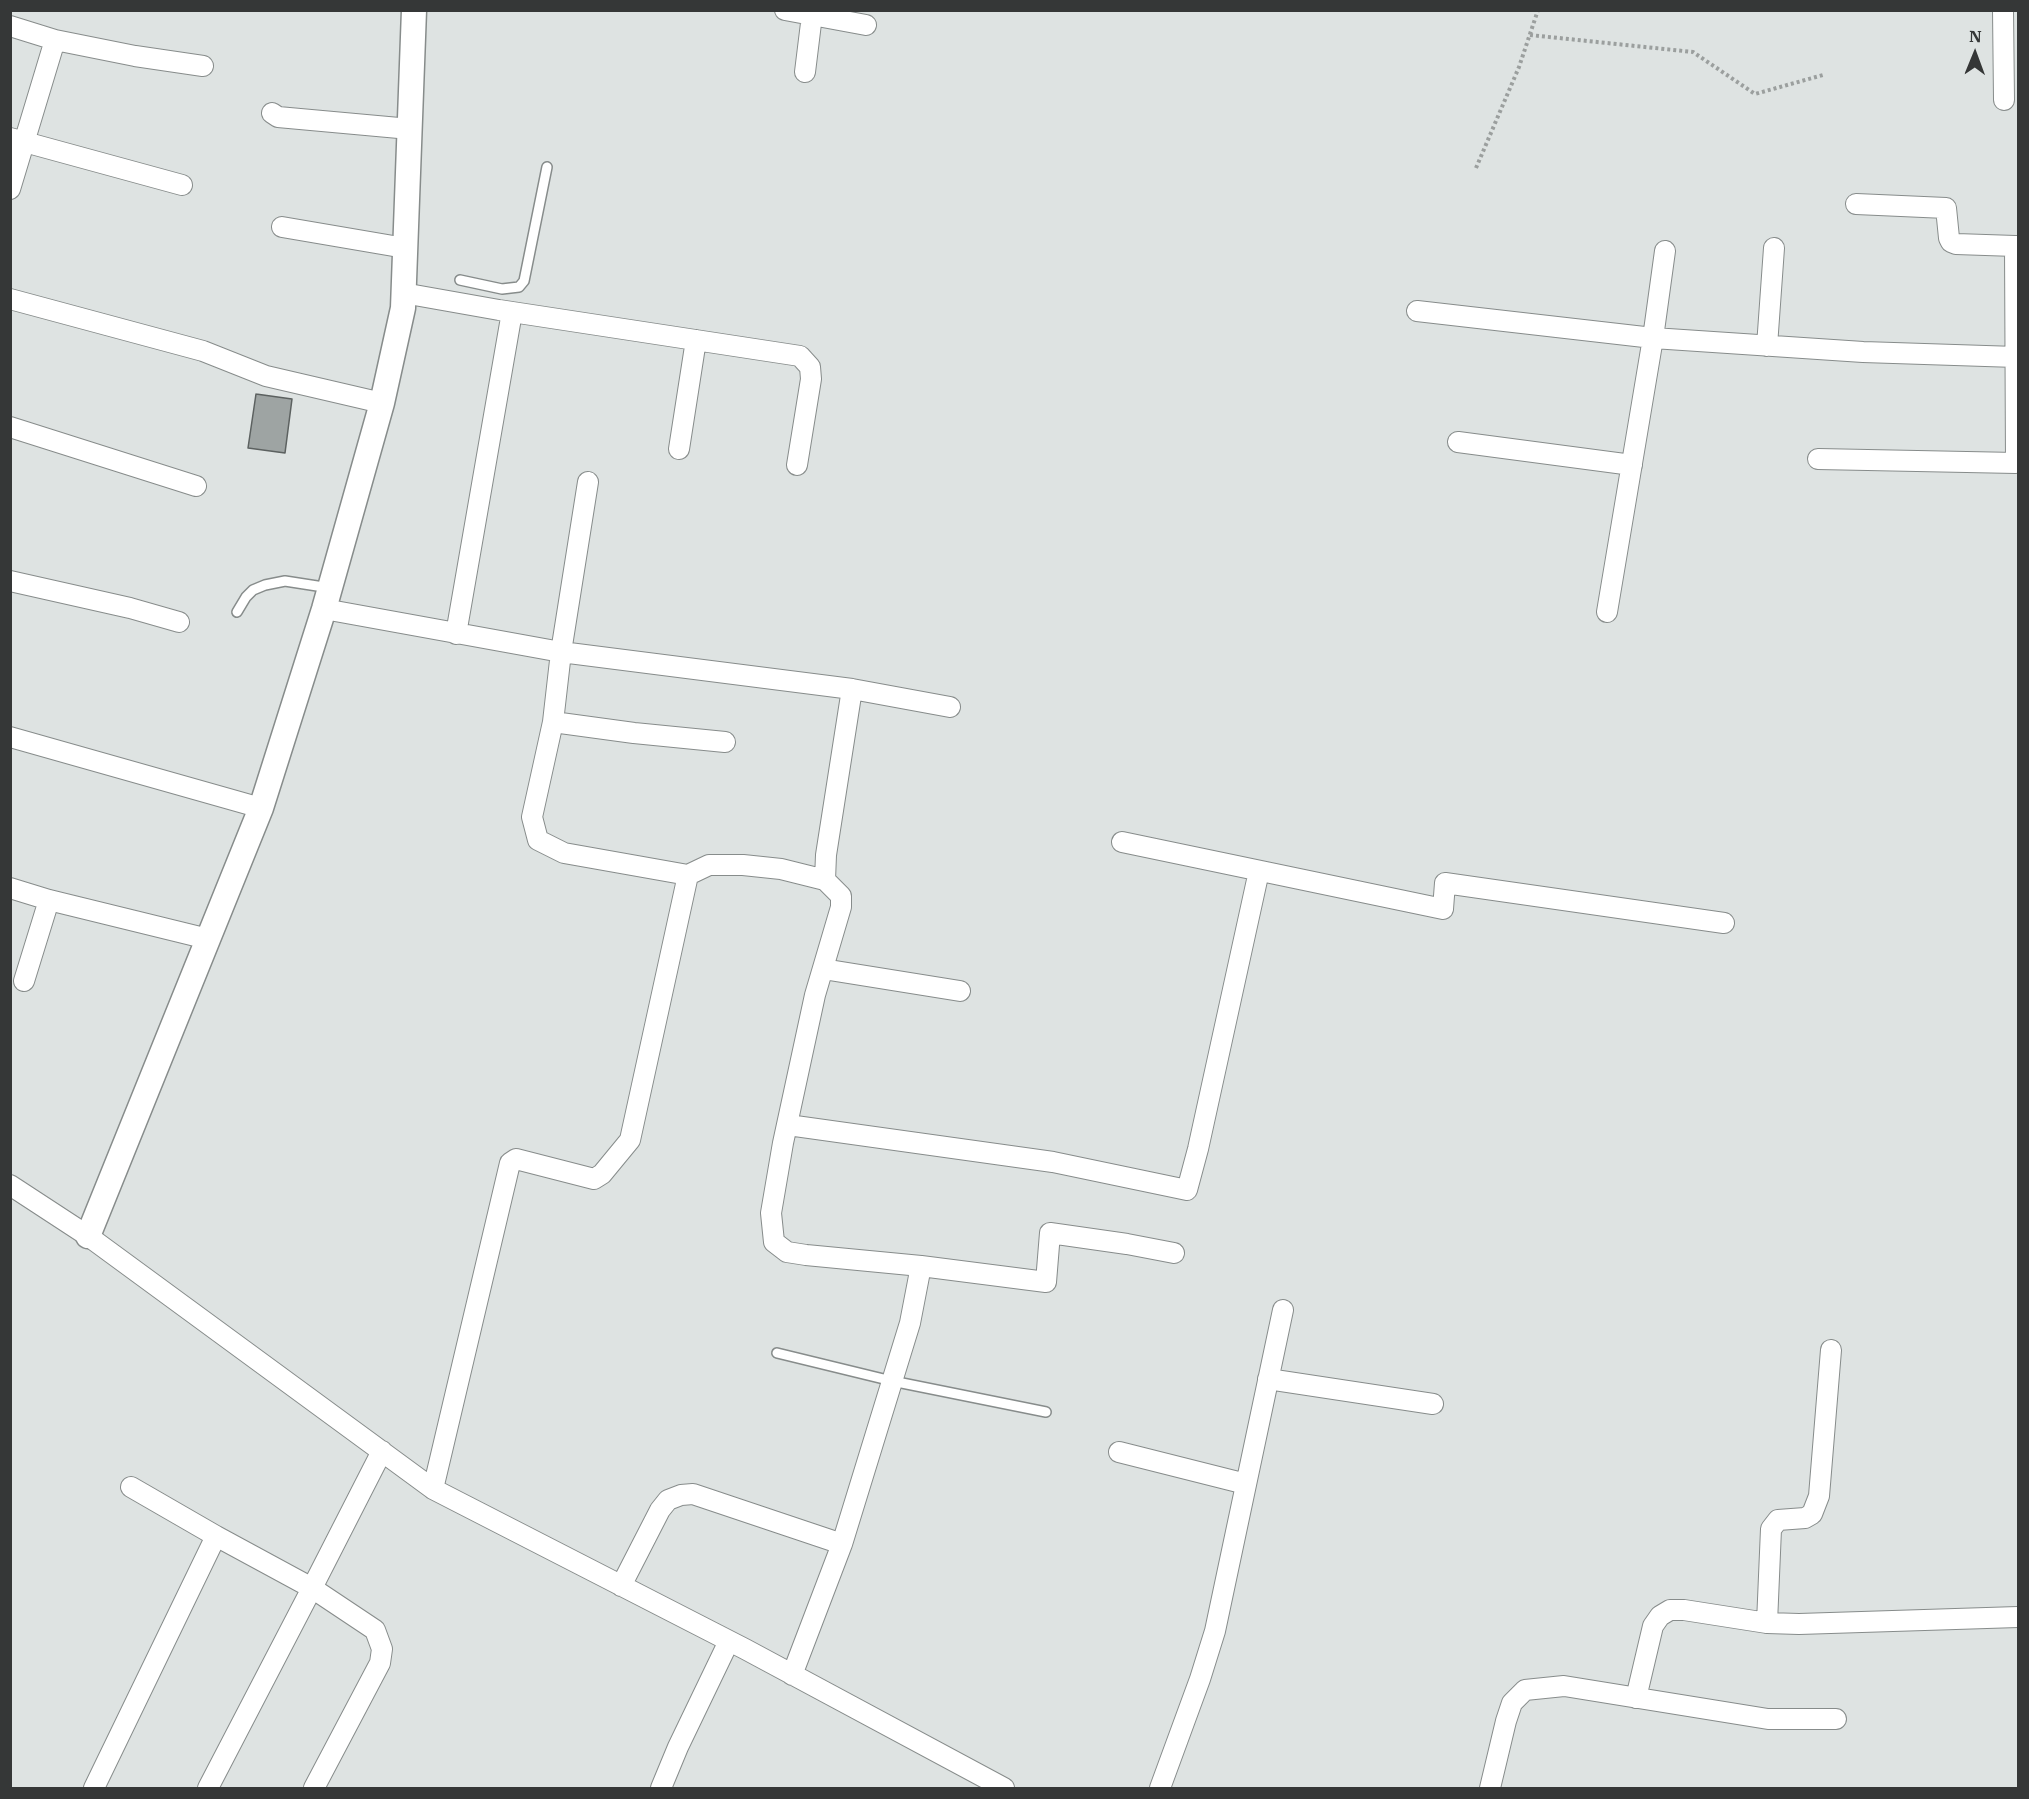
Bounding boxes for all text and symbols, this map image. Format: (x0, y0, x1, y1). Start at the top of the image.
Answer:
north arrow (1945, 24, 2005, 84)
text: N (1969, 26, 1982, 46)

